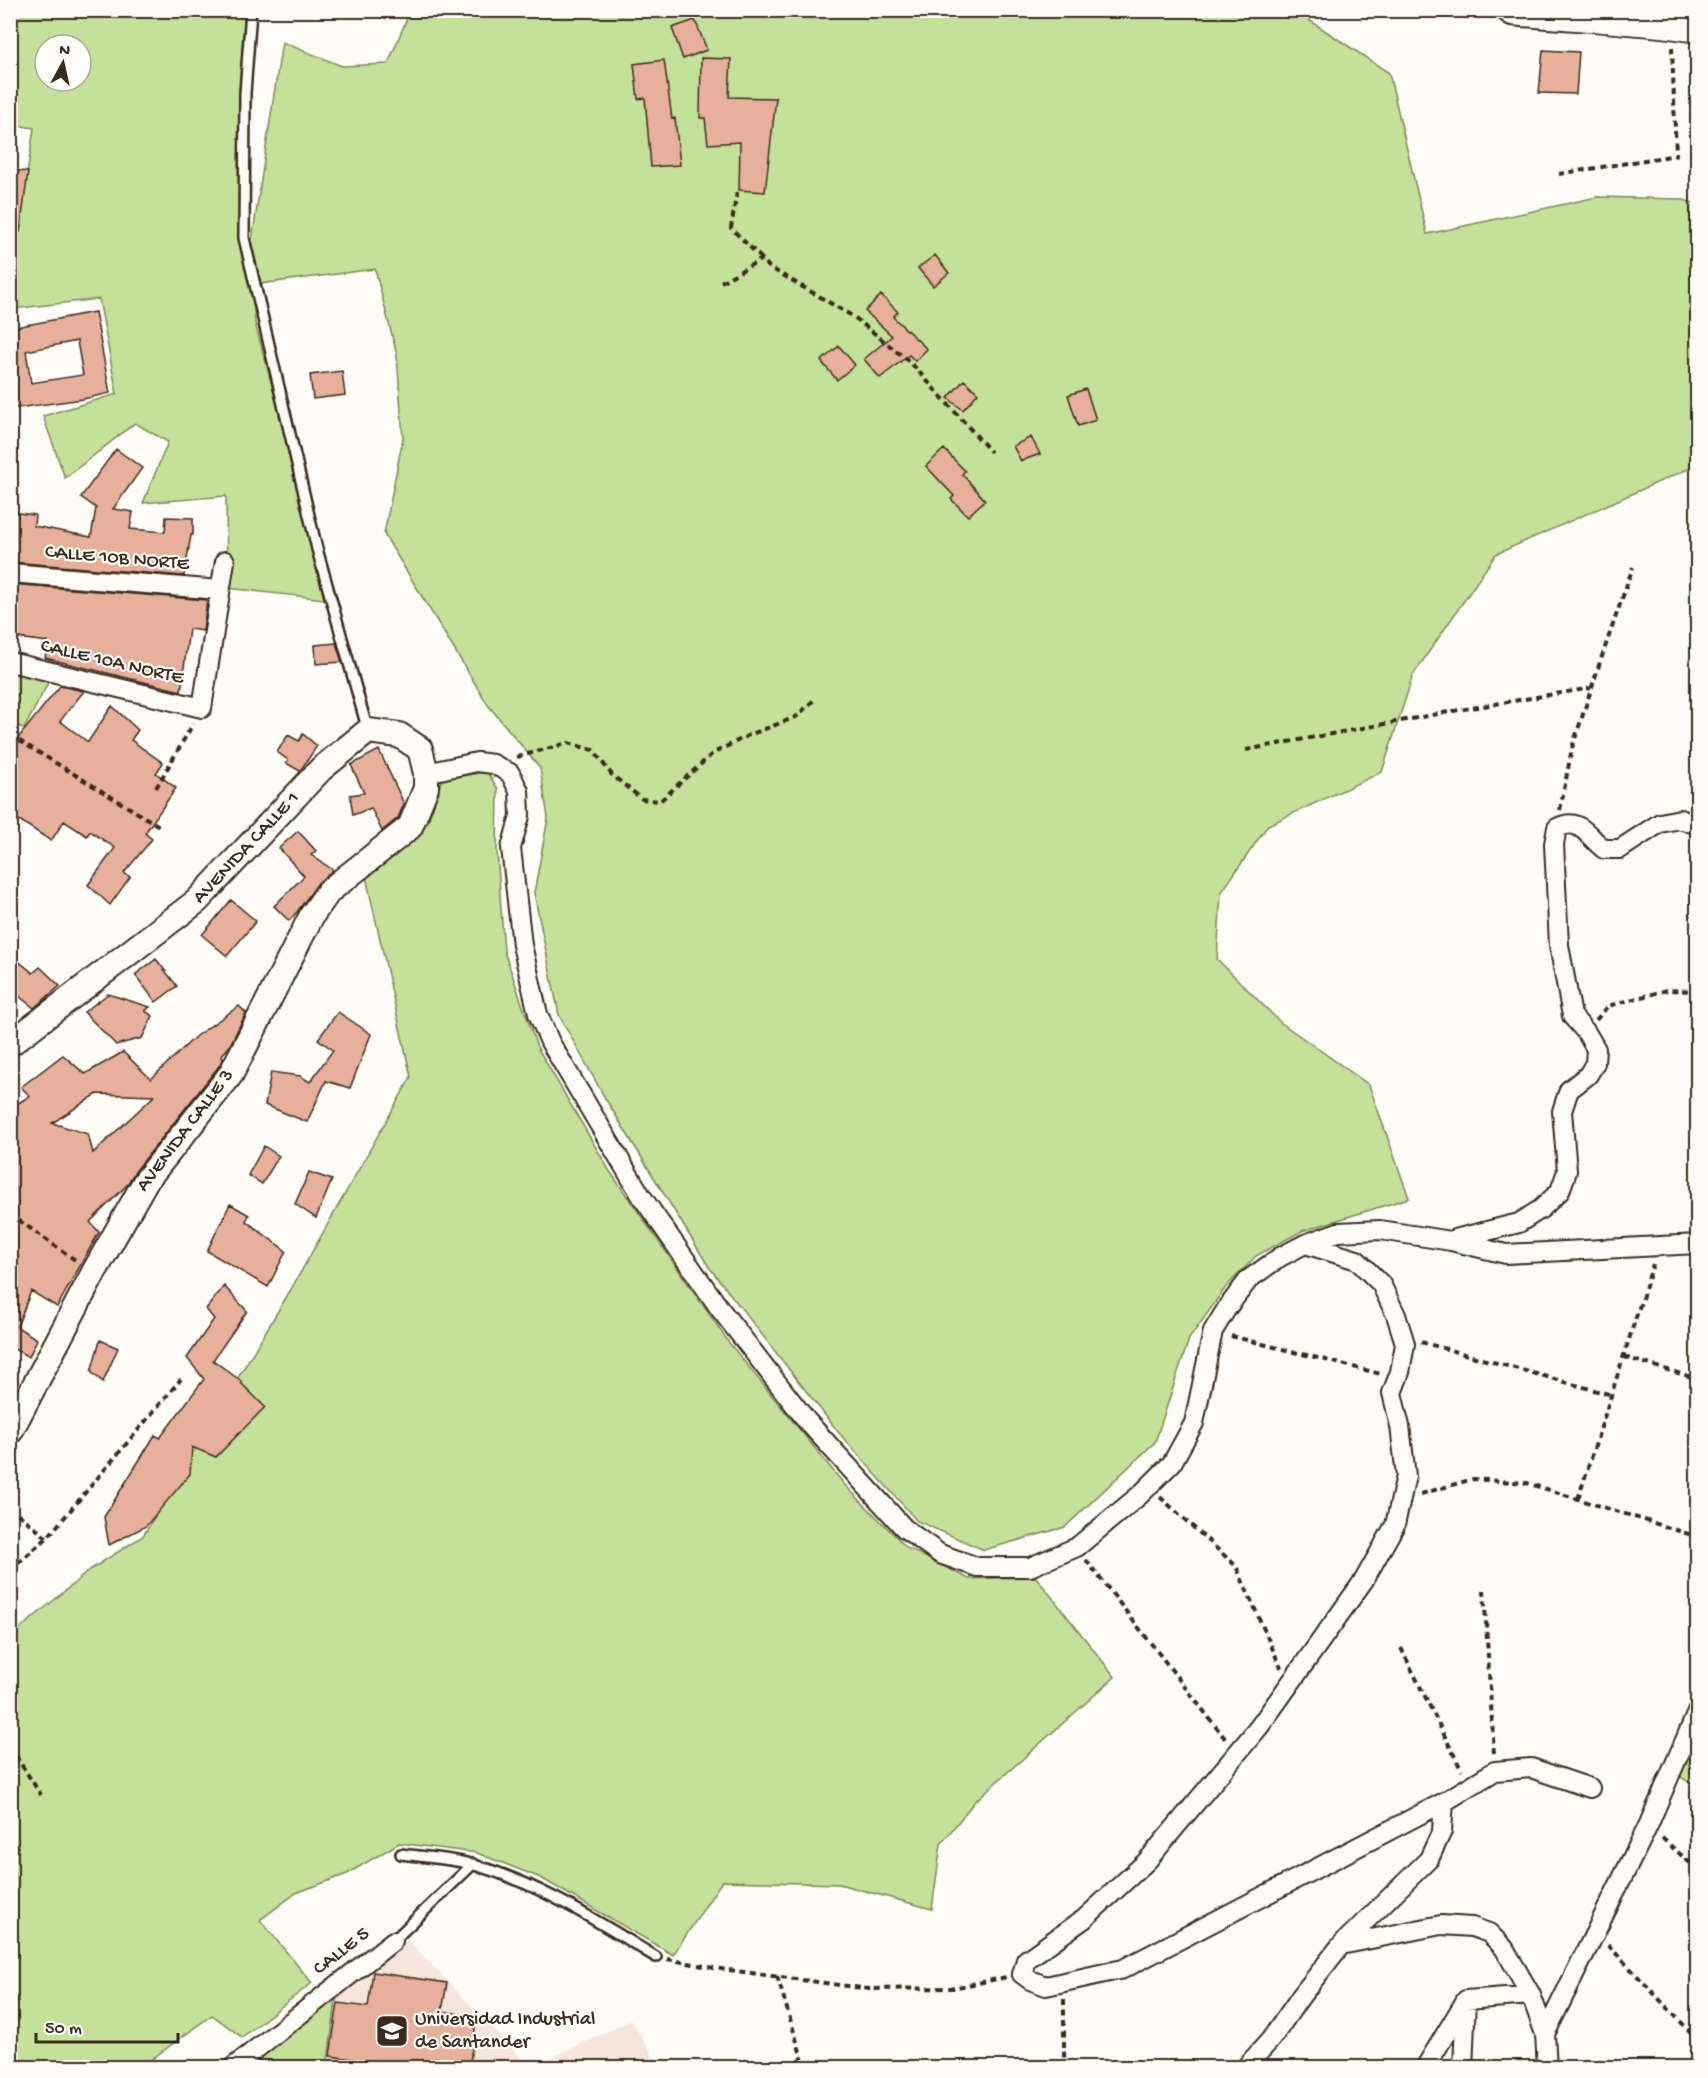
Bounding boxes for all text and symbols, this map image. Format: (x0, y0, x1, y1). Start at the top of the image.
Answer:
north arrow (33, 33, 93, 93)
text: N (58, 41, 72, 62)
street label: CALLE 10B NORTE (44, 541, 192, 577)
street label: CALLE 10A NORTE (38, 635, 187, 691)
street label: AVENIDA CALLE 1 (189, 787, 305, 909)
street label: AVENIDA CALLE 3 (132, 1065, 240, 1197)
street label: CALLE 5 (309, 1923, 375, 1981)
scale bar (36, 2006, 178, 2044)
place label: Universidad Industrial de Santander (415, 2009, 595, 2055)
school or university icon: Universidad Industrial de Santander (374, 2013, 410, 2049)
text: 50 m (45, 2019, 82, 2040)

